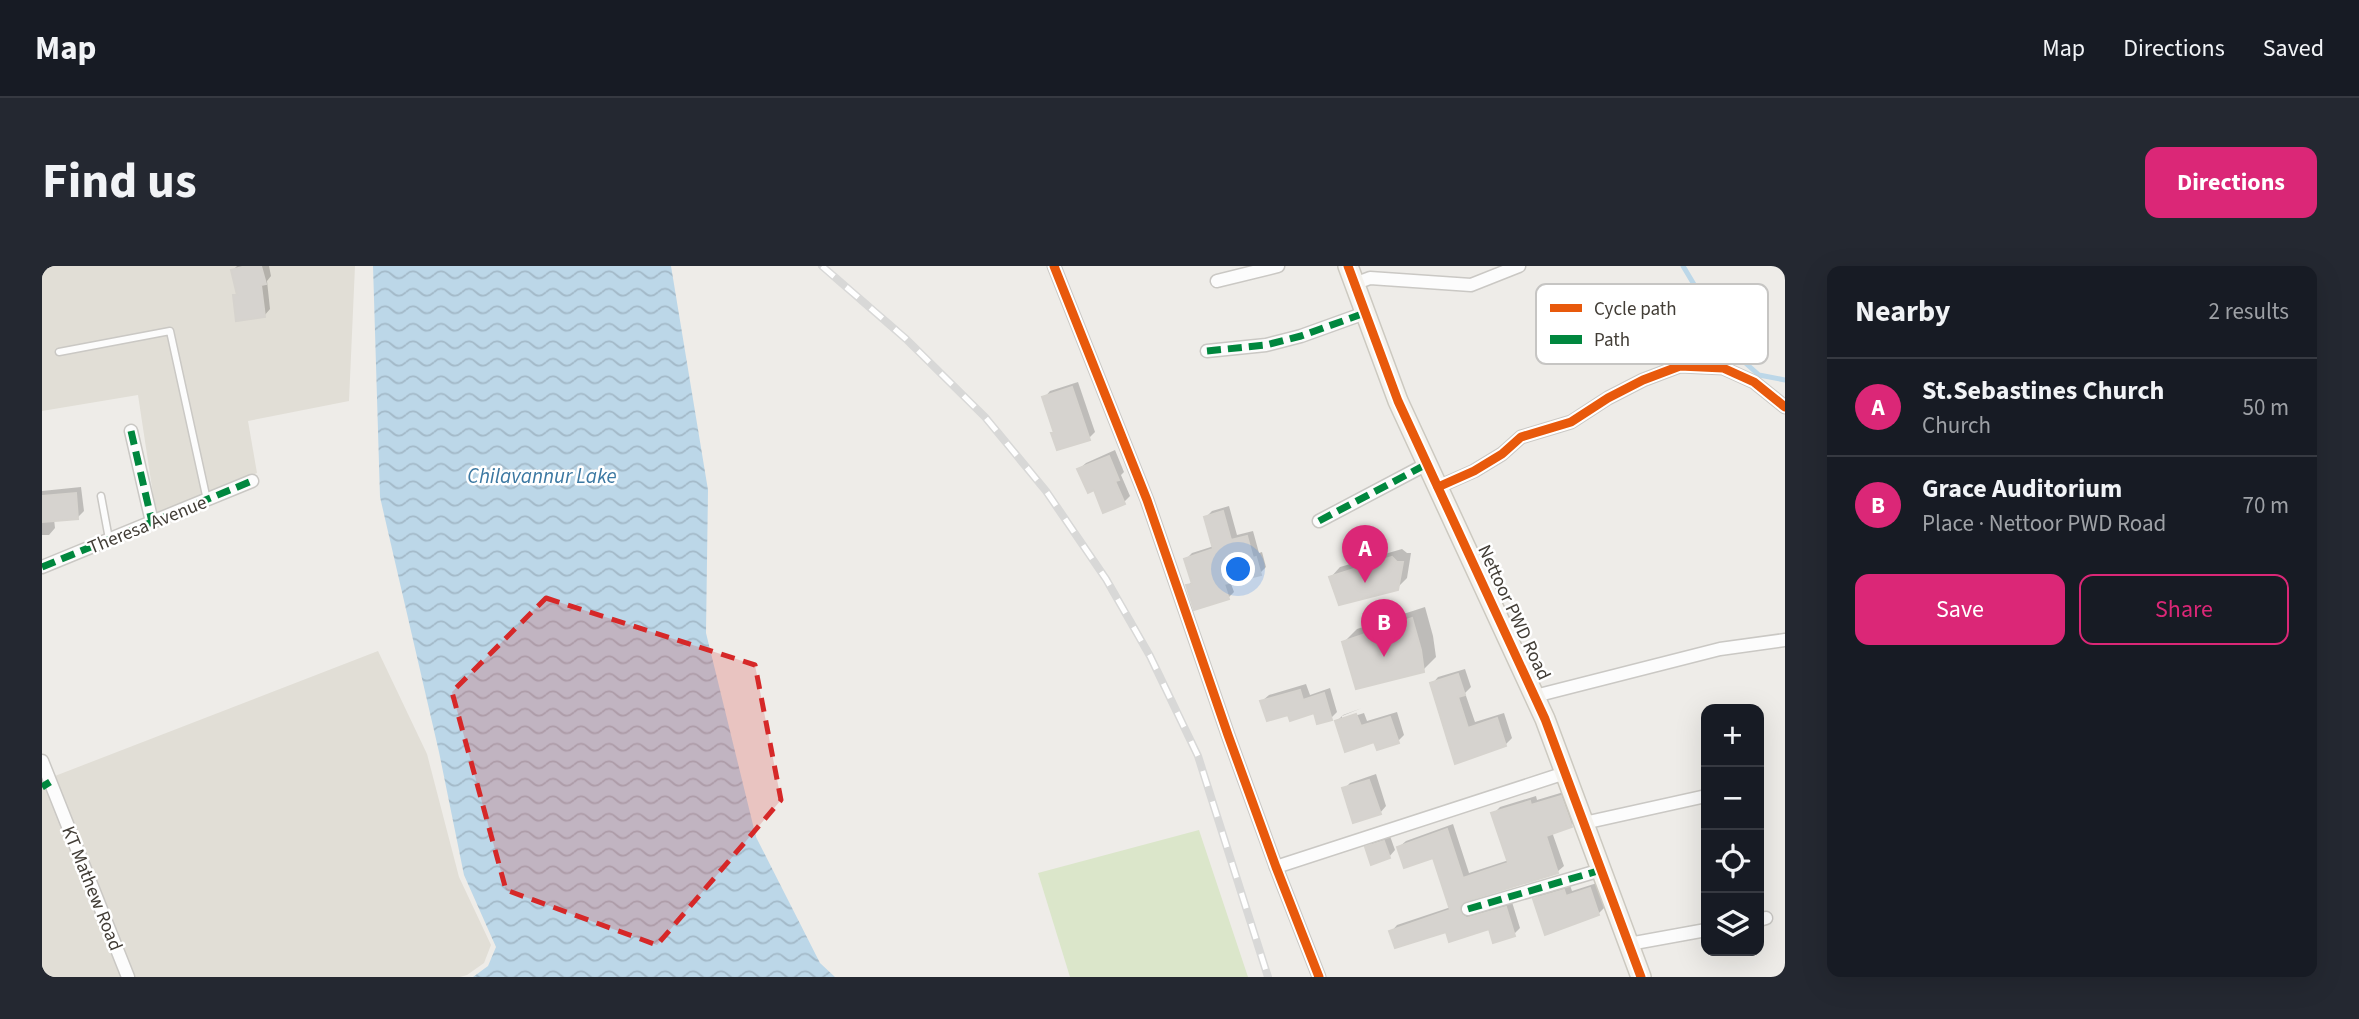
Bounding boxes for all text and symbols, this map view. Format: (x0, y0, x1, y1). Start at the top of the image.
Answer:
text: Map (35, 25, 96, 72)
text: Map (2042, 31, 2085, 66)
text: Directions (2123, 31, 2225, 66)
text: Saved (2263, 31, 2324, 66)
text: Find us (42, 147, 197, 217)
button: Directions (2145, 147, 2317, 218)
legend (1536, 284, 1768, 364)
text: Nearby (1855, 290, 1950, 333)
text: 2 results (2209, 295, 2289, 328)
text: Cycle path (1594, 296, 1676, 323)
text: Path (1594, 327, 1630, 354)
text: St.Sebastines Church (1922, 372, 2164, 409)
text: A (1871, 391, 1885, 424)
text: 50 m (2242, 391, 2289, 424)
text: Church (1922, 409, 1991, 442)
water label: Chilavannur Lake (467, 461, 617, 491)
text: Grace Auditorium (1922, 470, 2122, 507)
street label: Theresa Avenue (84, 489, 211, 561)
text: B (1871, 489, 1885, 522)
text: 70 m (2242, 489, 2289, 522)
text: Place · Nettoor PWD Road (1922, 507, 2166, 540)
pin: A (1342, 525, 1388, 583)
street label: Nettoor PWD Road (1470, 540, 1557, 685)
your location (1221, 552, 1255, 586)
button: Save (1855, 574, 2065, 645)
button: Share (2079, 574, 2289, 645)
pin: B (1361, 599, 1407, 657)
map controls (1701, 704, 1764, 956)
button: + (1701, 704, 1764, 767)
button: − (1701, 767, 1764, 830)
street label: KT Mathew Road (54, 822, 129, 955)
button: locate (1701, 830, 1764, 893)
button: layers (1701, 893, 1764, 956)

